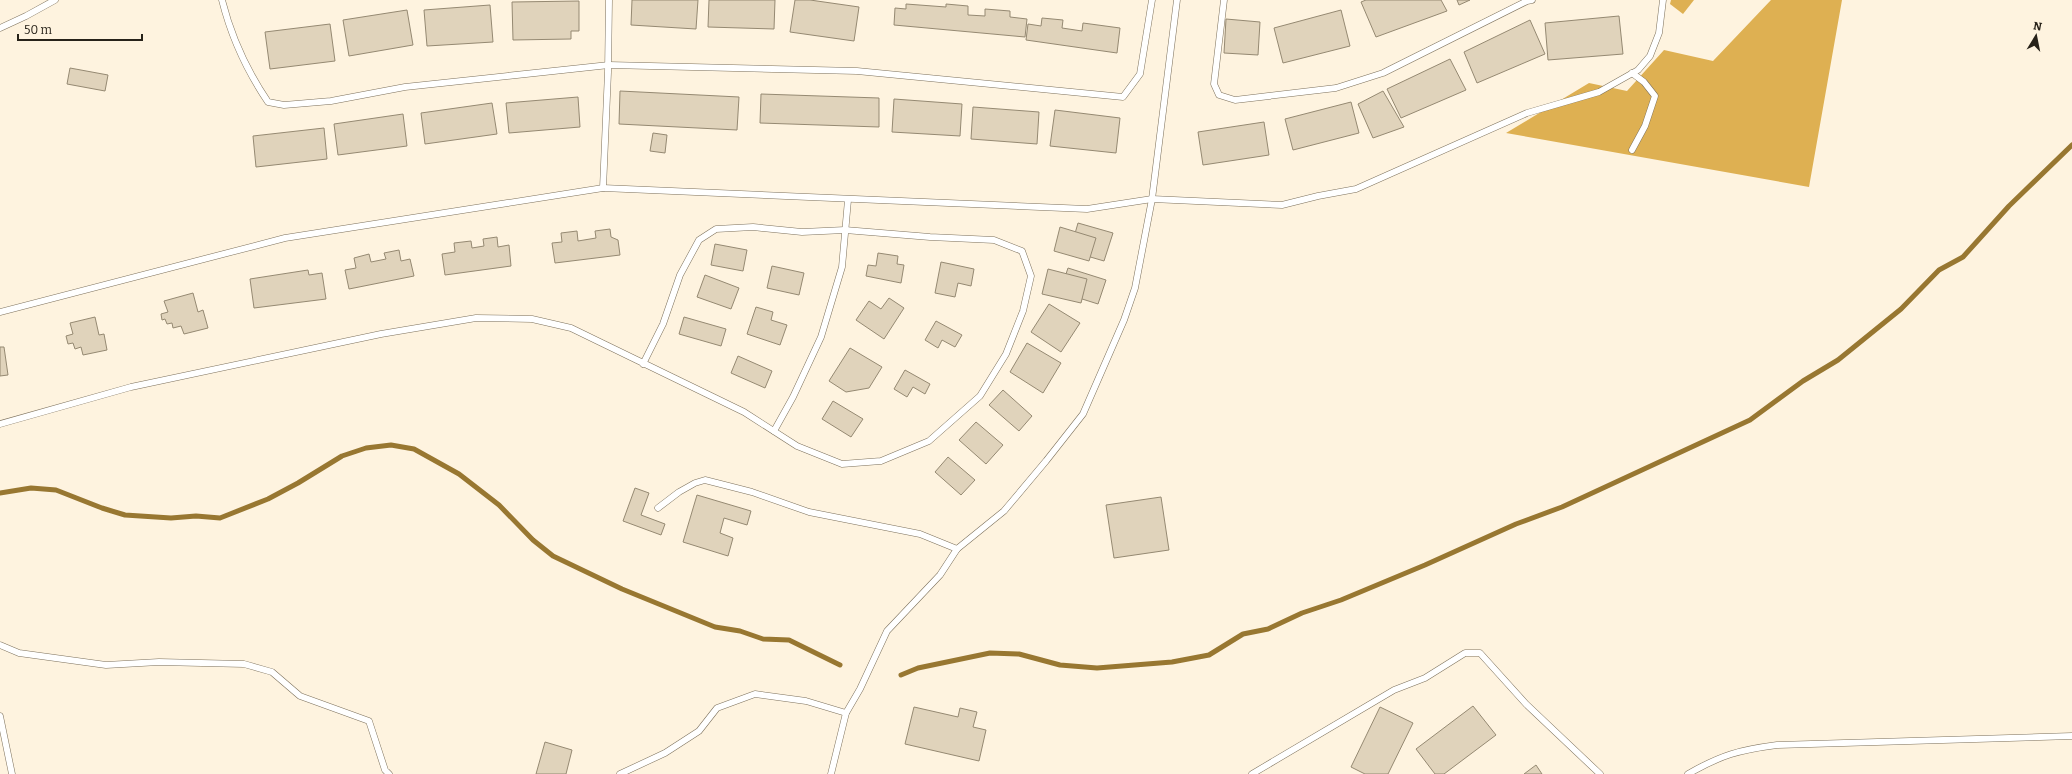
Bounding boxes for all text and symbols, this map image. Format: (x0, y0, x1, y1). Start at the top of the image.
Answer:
scale bar (18, 16, 142, 42)
north arrow (2016, 16, 2056, 56)
text: N (2032, 20, 2043, 34)
text: 50 m (24, 23, 53, 37)

